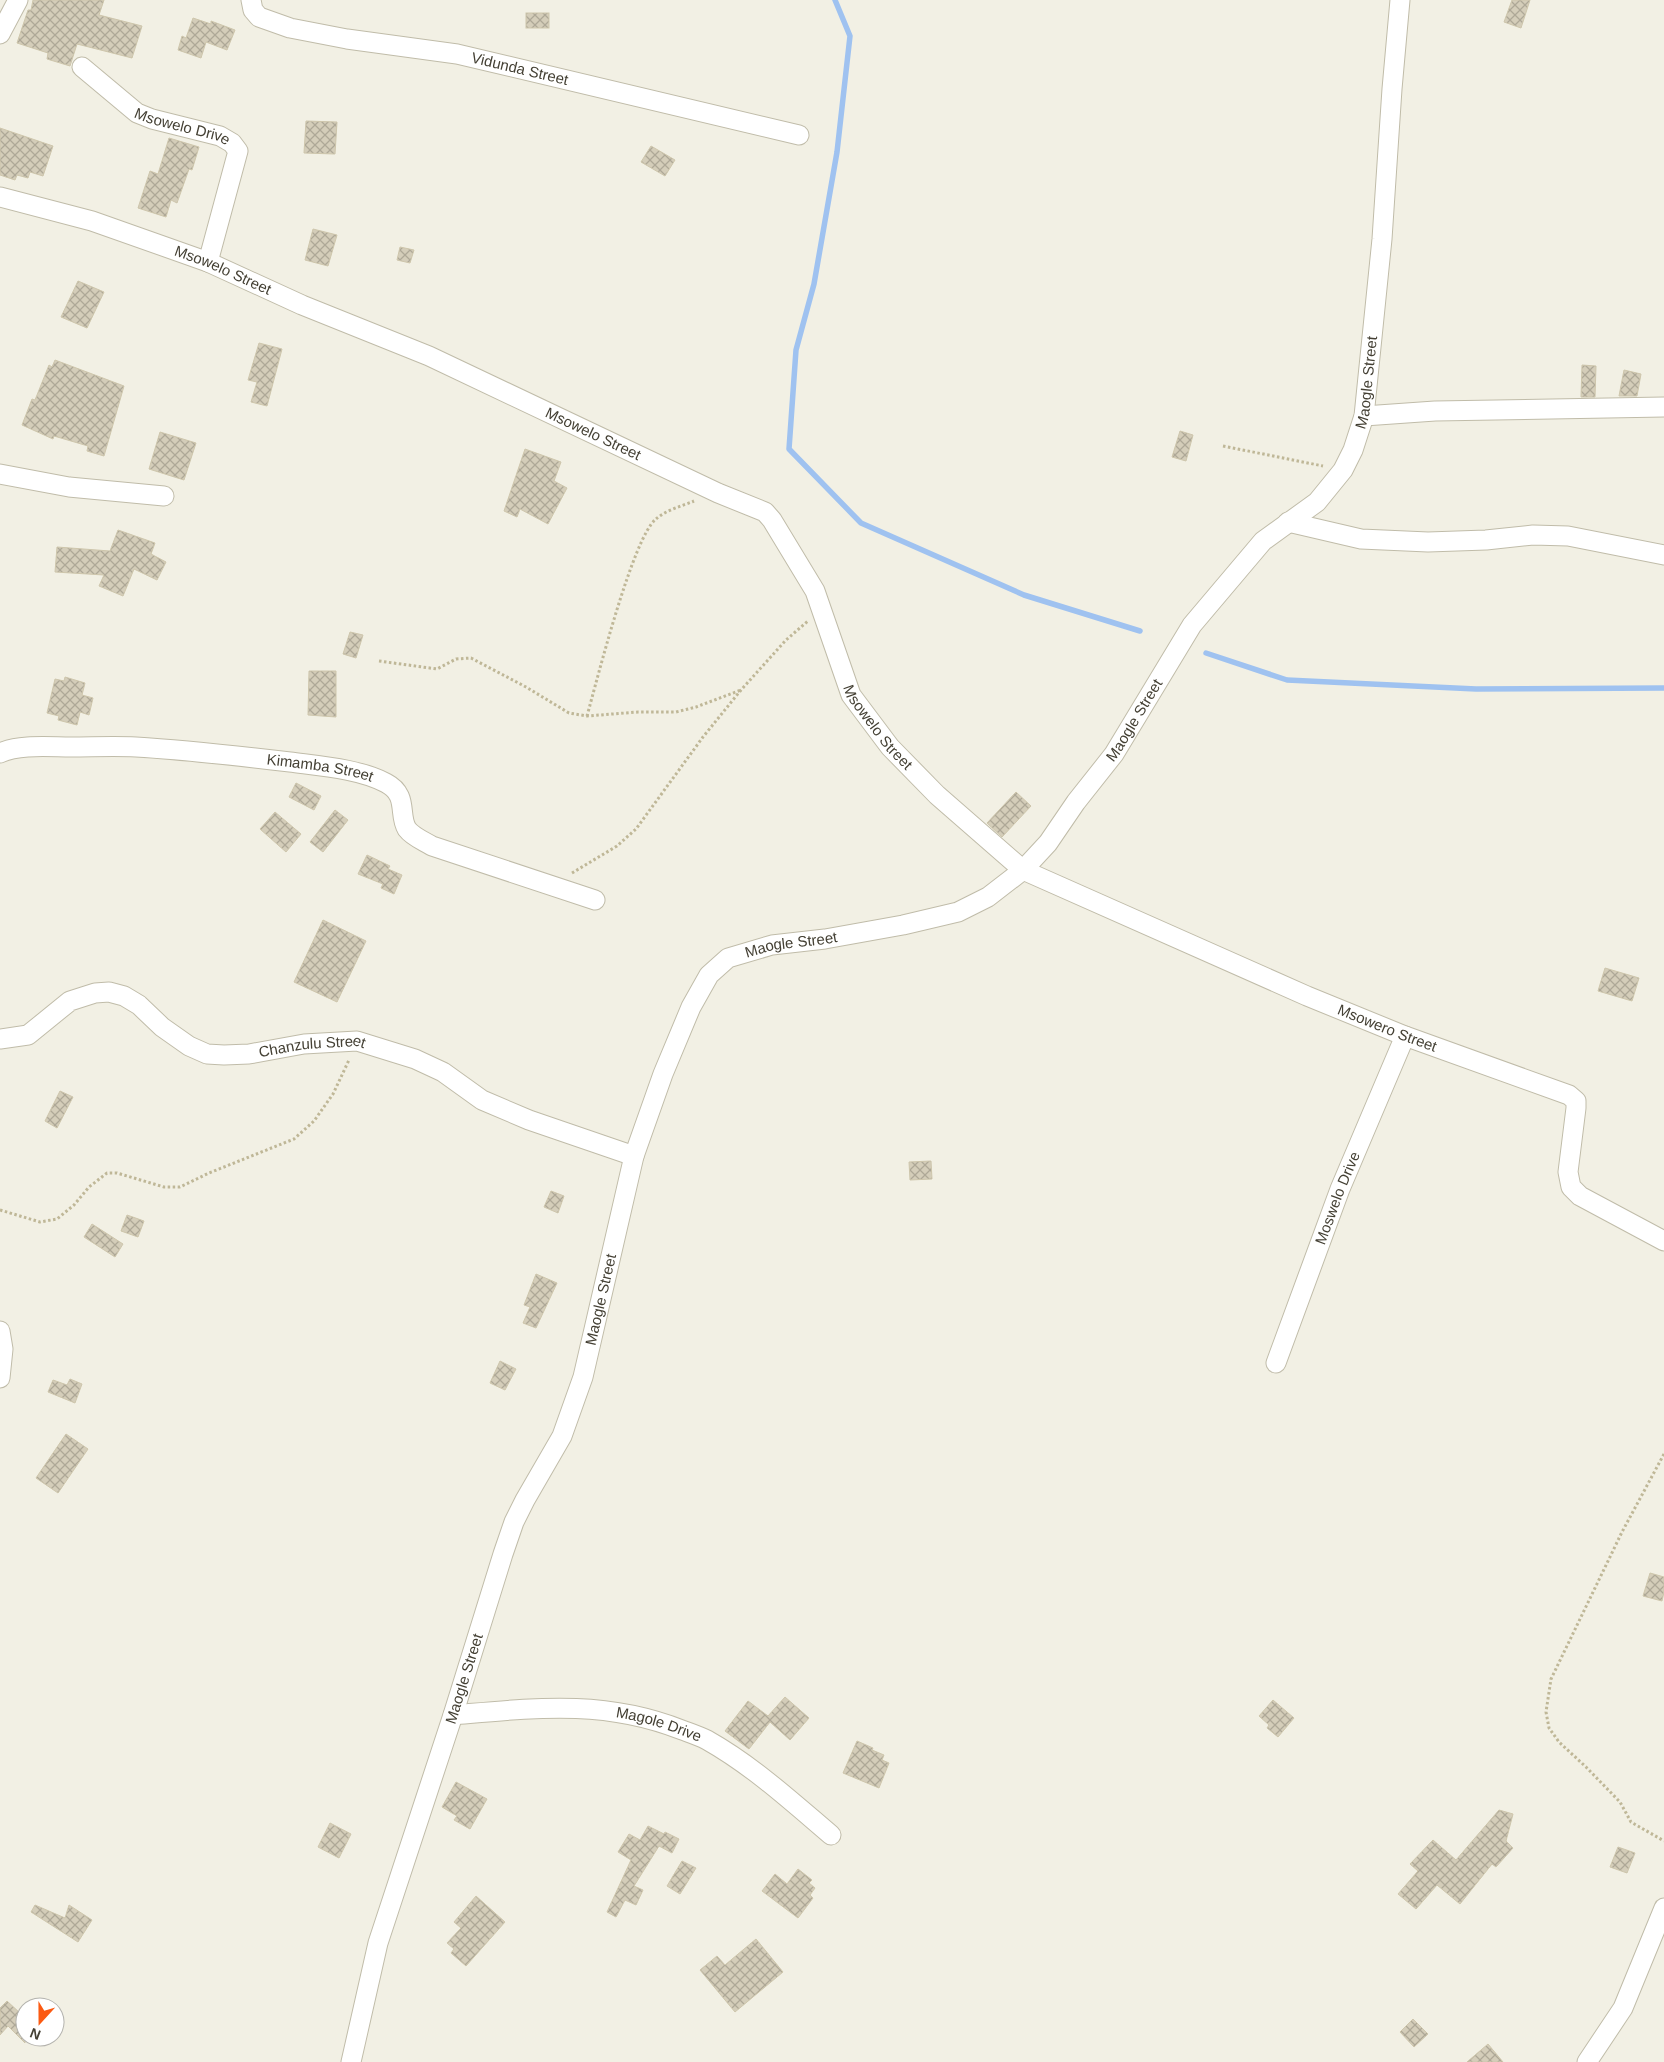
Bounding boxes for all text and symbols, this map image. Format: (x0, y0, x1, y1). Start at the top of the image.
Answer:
street label: Vidunda Street (470, 49, 571, 88)
street label: Msowelo Drive (132, 104, 233, 148)
street label: Msowelo Street (172, 242, 275, 298)
street label: Maogle Street (1351, 334, 1380, 431)
street label: Msowelo Street (543, 404, 644, 464)
street label: Maogle Street (1102, 675, 1166, 765)
street label: Msowelo Street (840, 682, 917, 773)
street label: Kimamba Street (266, 750, 377, 785)
street label: Maogle Street (743, 928, 839, 961)
street label: Msowero Street (1335, 1000, 1440, 1055)
street label: Chanzulu Street (257, 1031, 369, 1060)
street label: Moswelo Drive (1311, 1149, 1363, 1247)
street label: Maogle Street (582, 1251, 619, 1347)
street label: Maogle Street (442, 1631, 486, 1726)
street label: Magole Drive (615, 1703, 704, 1745)
north arrow (15, 1997, 65, 2047)
text: N (28, 2025, 43, 2043)

